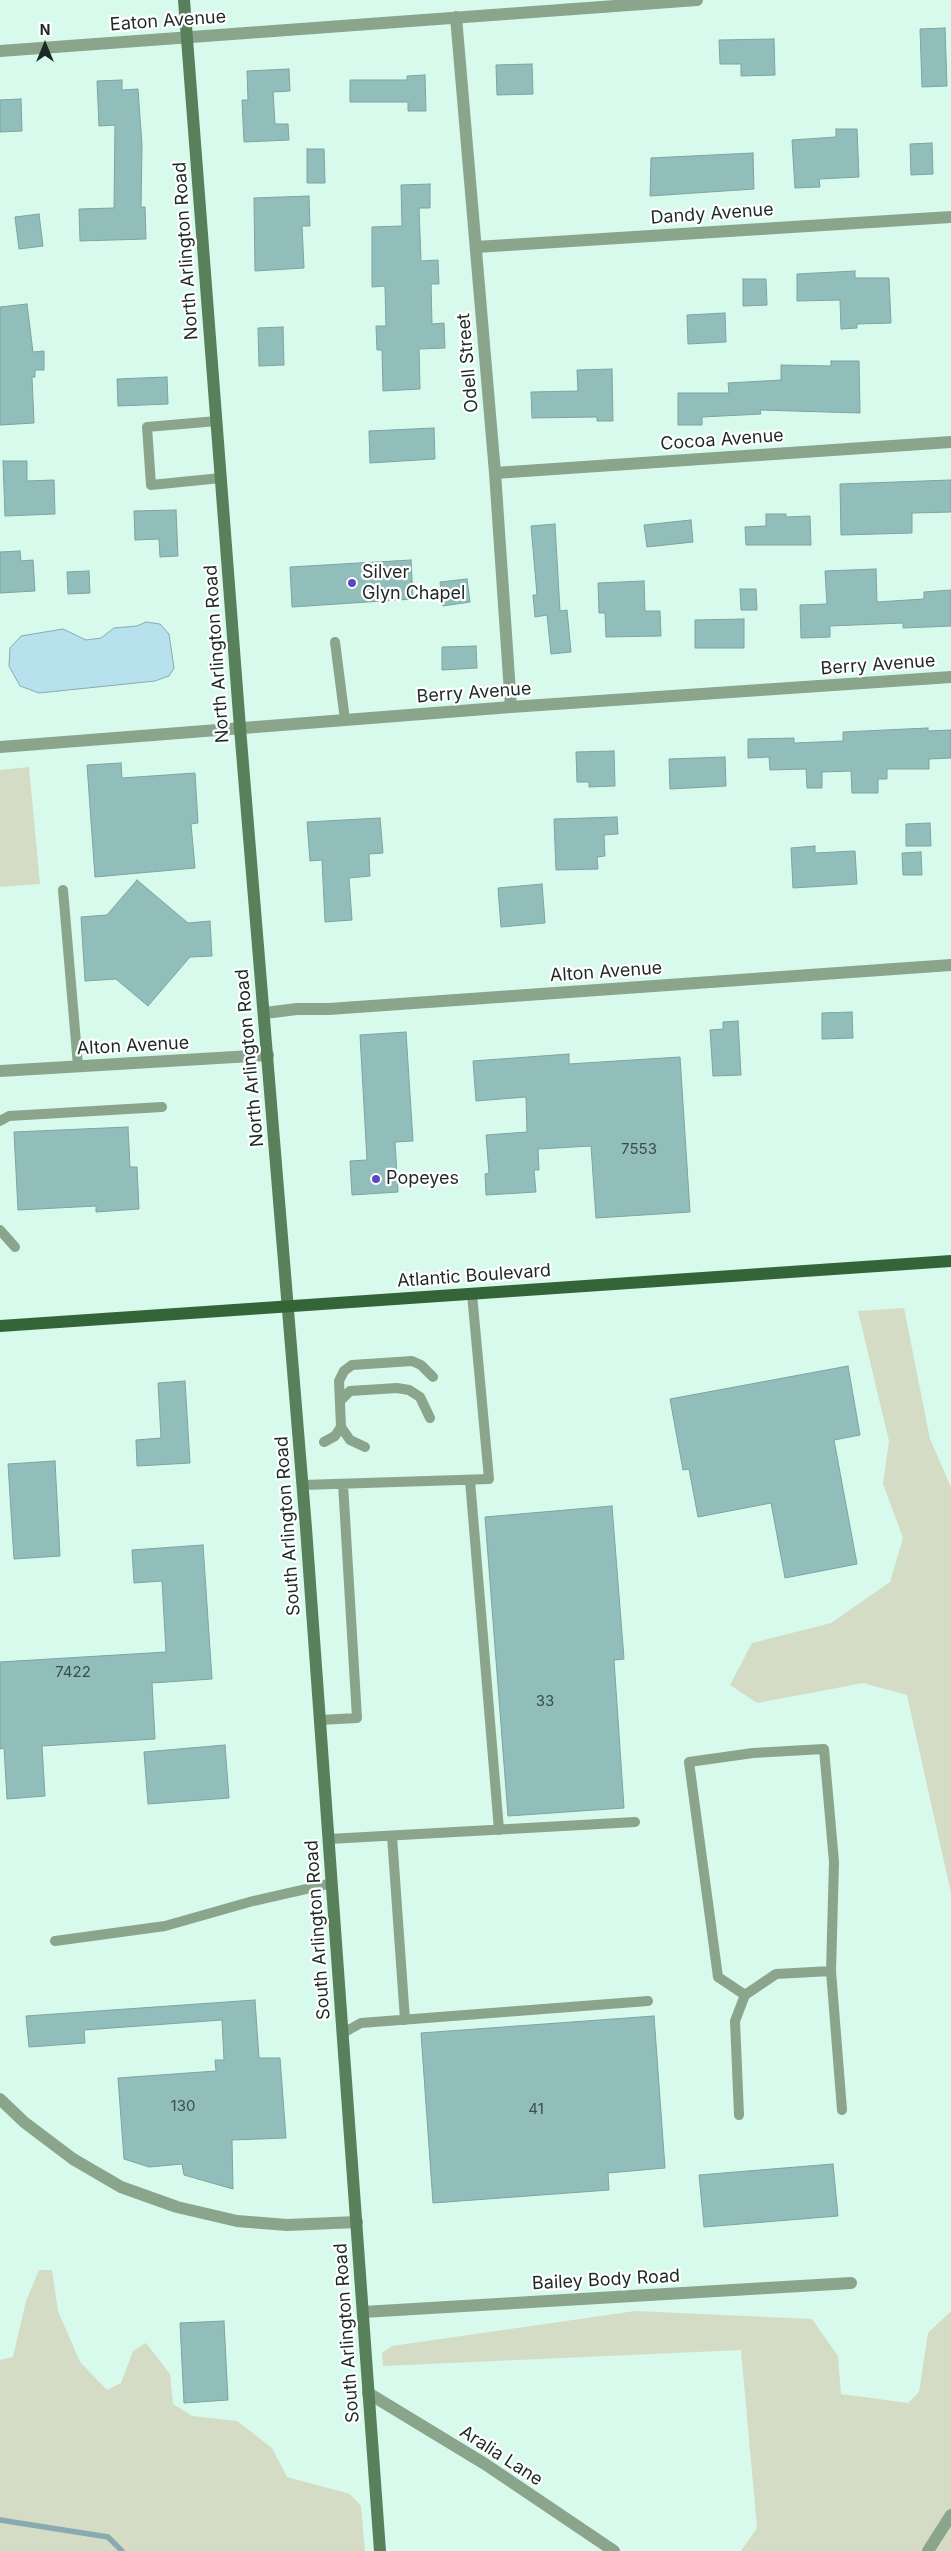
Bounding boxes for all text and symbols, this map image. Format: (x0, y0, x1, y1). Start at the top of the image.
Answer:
street label: Eaton Avenue (109, 6, 227, 36)
north arrow (20, 20, 70, 70)
text: N (40, 21, 50, 38)
street label: North Arlington Road (169, 161, 203, 341)
street label: Dandy Avenue (650, 199, 774, 229)
street label: Odell Street (453, 312, 483, 414)
street label: Cocoa Avenue (660, 425, 784, 455)
place label: Silver Glyn Chapel (362, 562, 465, 604)
street label: North Arlington Road (200, 564, 234, 744)
marker: Silver Glyn Chapel (346, 577, 358, 589)
street label: Berry Avenue (820, 650, 936, 680)
street label: Berry Avenue (416, 678, 532, 708)
street label: Alton Avenue (549, 957, 663, 987)
street label: North Arlington Road (231, 968, 269, 1148)
street label: Alton Avenue (76, 1032, 190, 1060)
house number: 7553 (621, 1140, 657, 1158)
place label: Popeyes (386, 1168, 459, 1190)
marker: Popeyes (370, 1173, 382, 1185)
street label: Atlantic Boulevard (396, 1260, 552, 1292)
street label: South Arlington Road (271, 1435, 305, 1617)
house number: 7422 (55, 1663, 91, 1681)
house number: 33 (536, 1692, 554, 1710)
street label: South Arlington Road (301, 1839, 335, 2021)
house number: 130 (171, 2097, 195, 2115)
house number: 41 (528, 2100, 544, 2118)
street label: South Arlington Road (330, 2242, 364, 2424)
street label: Bailey Body Road (531, 2265, 681, 2295)
street label: Aralia Lane (455, 2421, 547, 2491)

